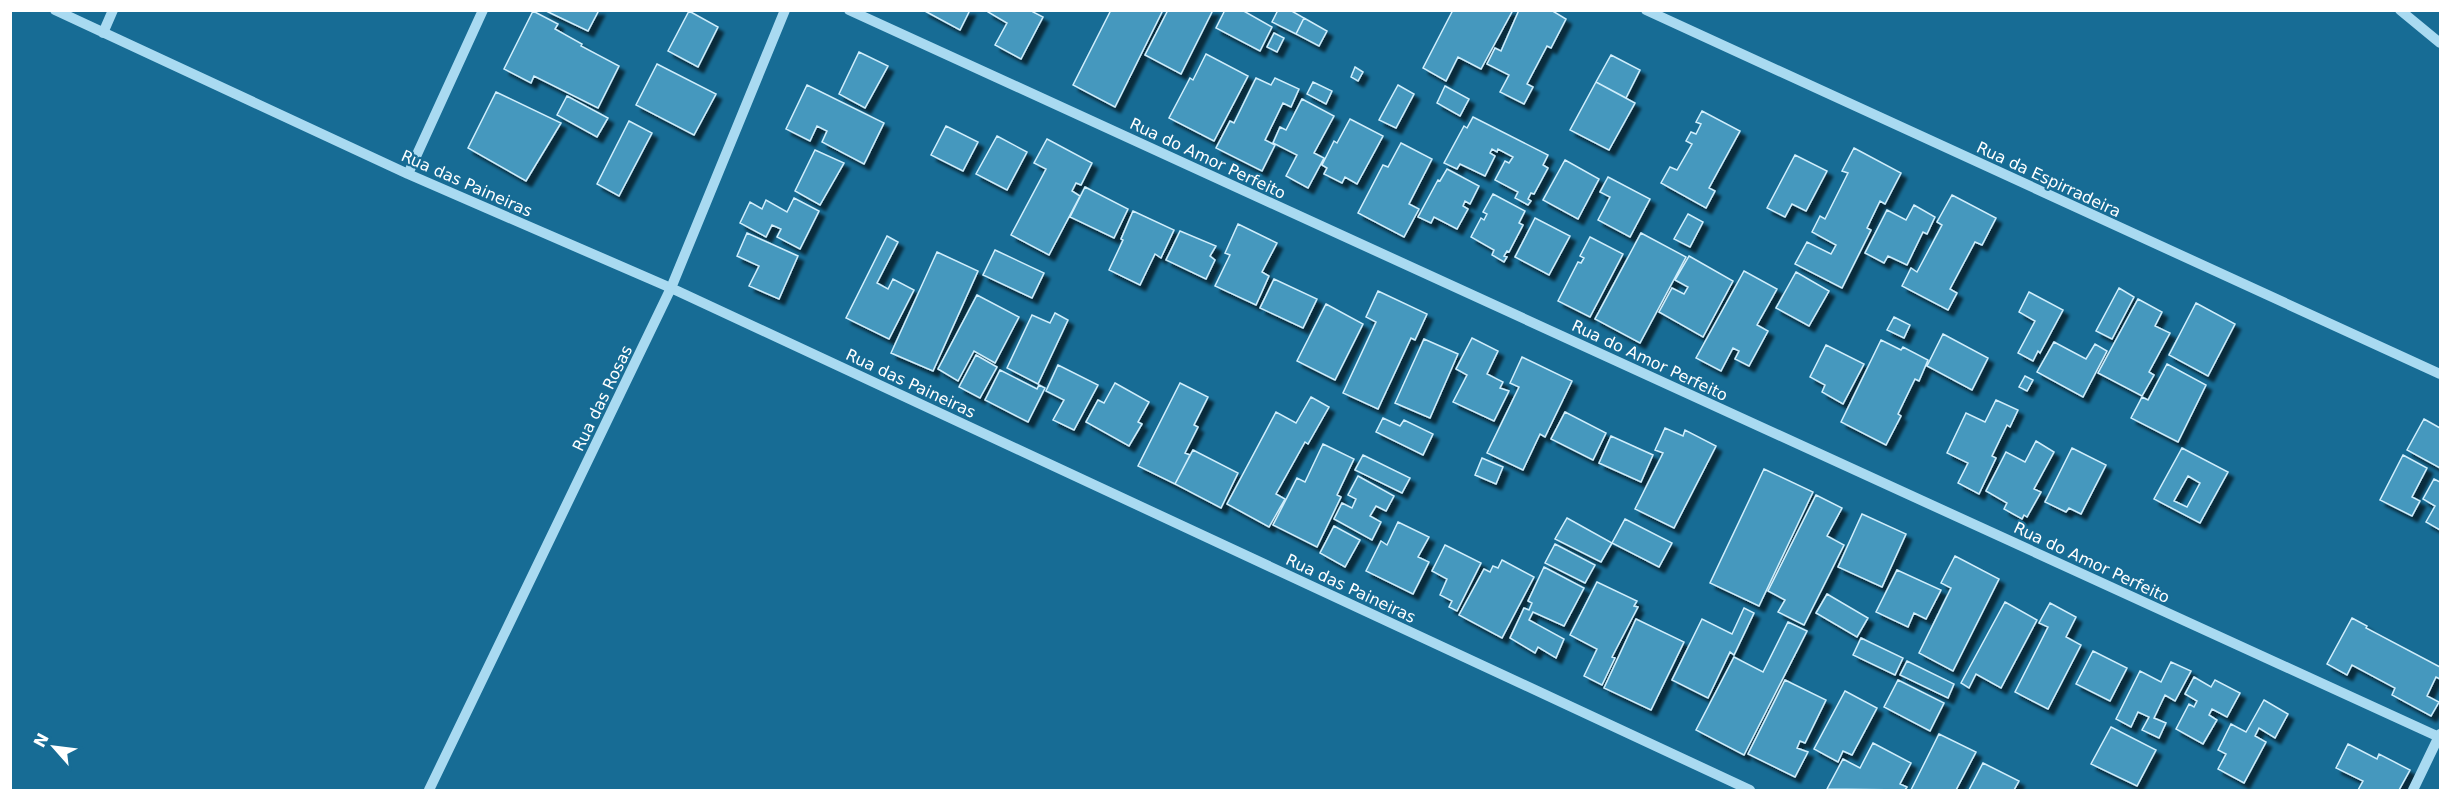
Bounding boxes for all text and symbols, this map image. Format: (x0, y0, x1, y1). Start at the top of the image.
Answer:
street label: Rua do Amor Perfeito (1127, 114, 1289, 203)
street label: Rua da Espirradeira (1974, 138, 2124, 221)
street label: Rua das Paineiras (398, 146, 535, 221)
street label: Rua do Amor Perfeito (1569, 316, 1731, 405)
street label: Rua das Rosas (569, 342, 636, 454)
street label: Rua das Paineiras (843, 345, 979, 422)
street label: Rua do Amor Perfeito (2011, 518, 2173, 607)
street label: Rua das Paineiras (1283, 550, 1419, 627)
north arrow (24, 717, 84, 777)
text: N (30, 730, 53, 751)

